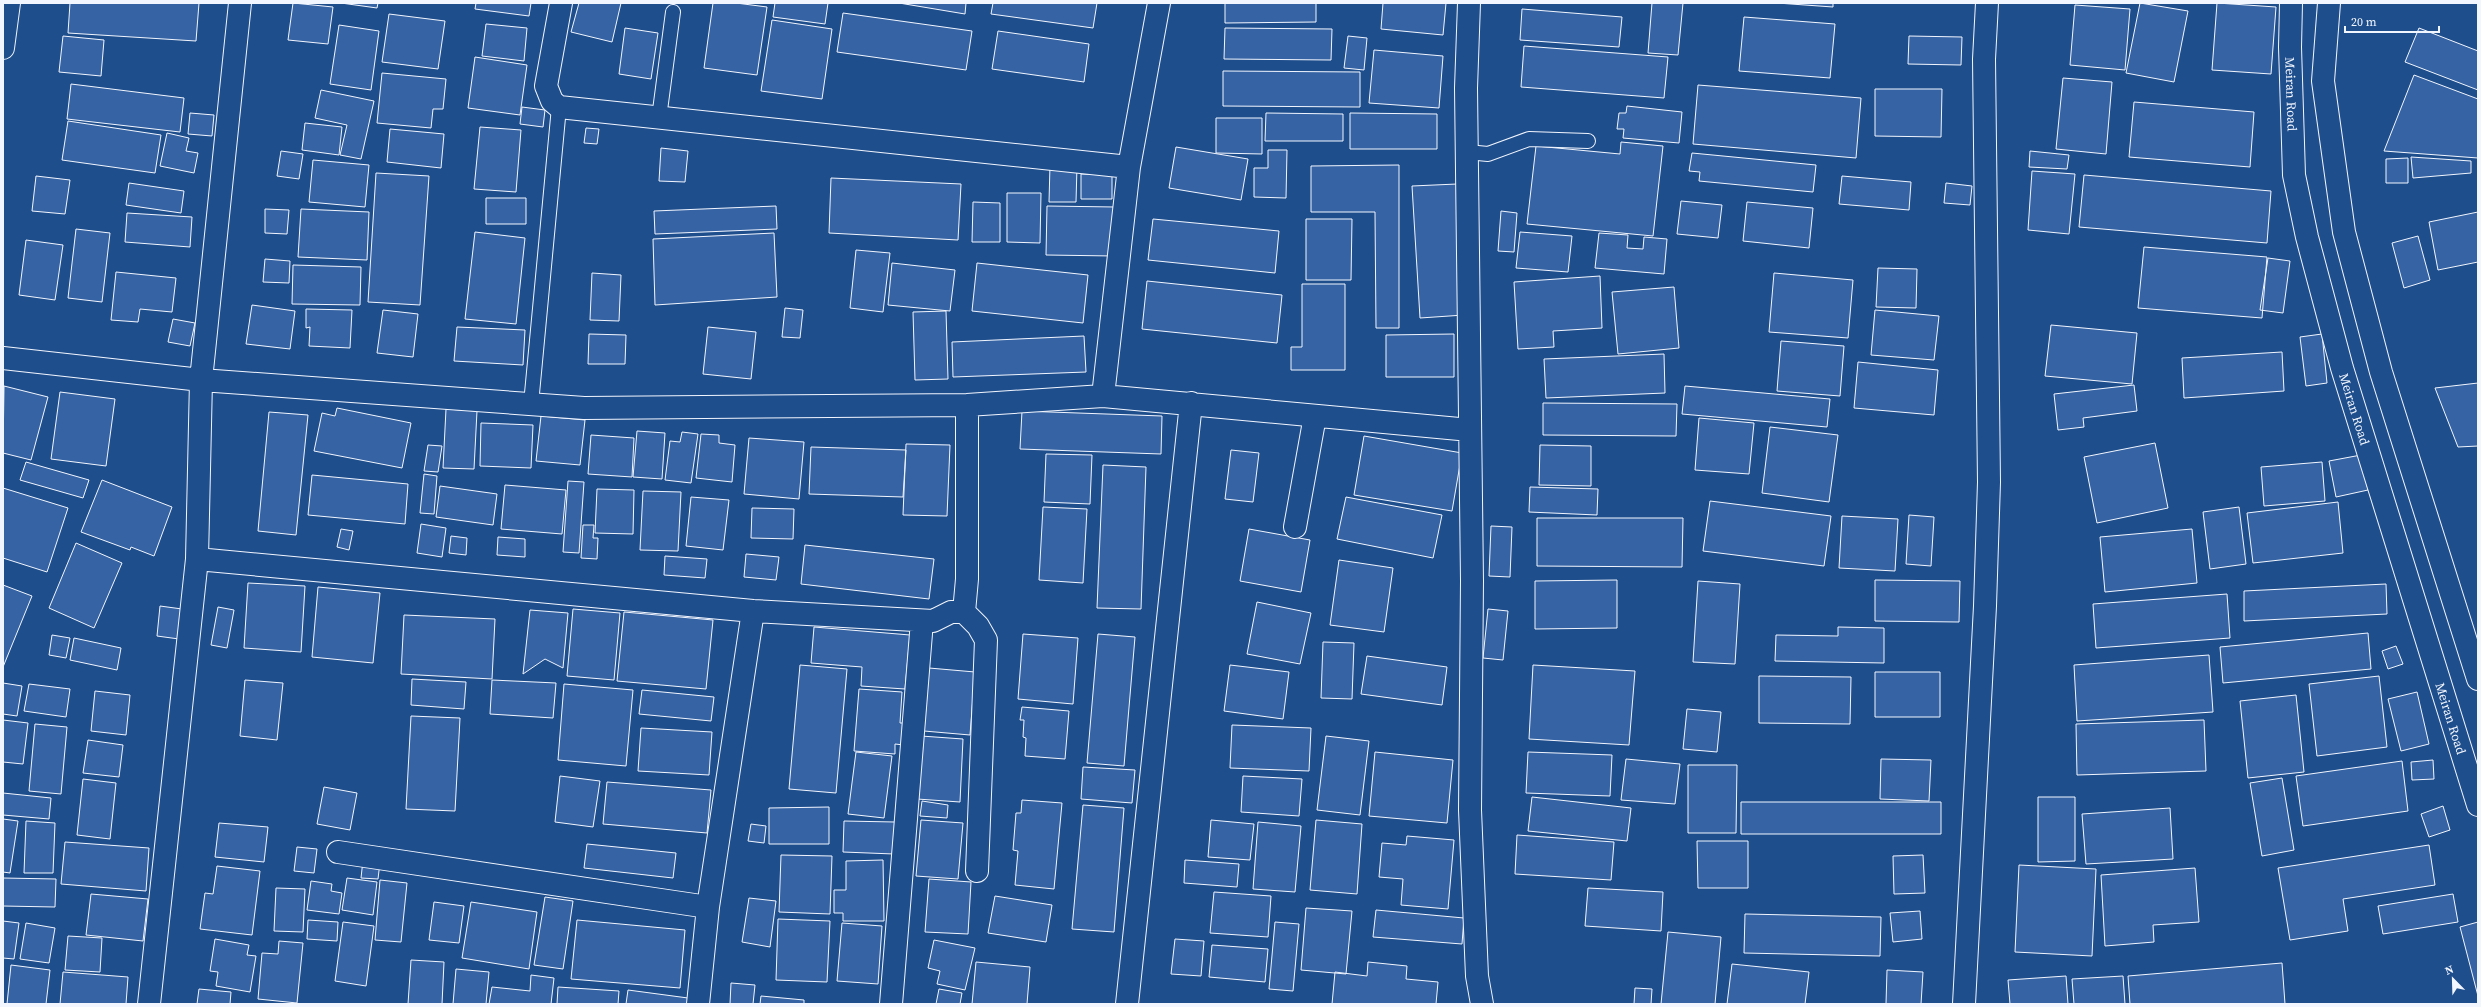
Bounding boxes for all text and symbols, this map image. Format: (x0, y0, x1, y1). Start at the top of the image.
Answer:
scale bar (2345, 8, 2439, 34)
text: 20 m (2351, 14, 2377, 30)
street label: Meiran Road (2282, 57, 2301, 132)
street label: Meiran Road (2336, 371, 2374, 448)
street label: Meiran Road (2432, 680, 2470, 757)
north arrow (2433, 959, 2473, 999)
text: N (2443, 962, 2456, 979)

